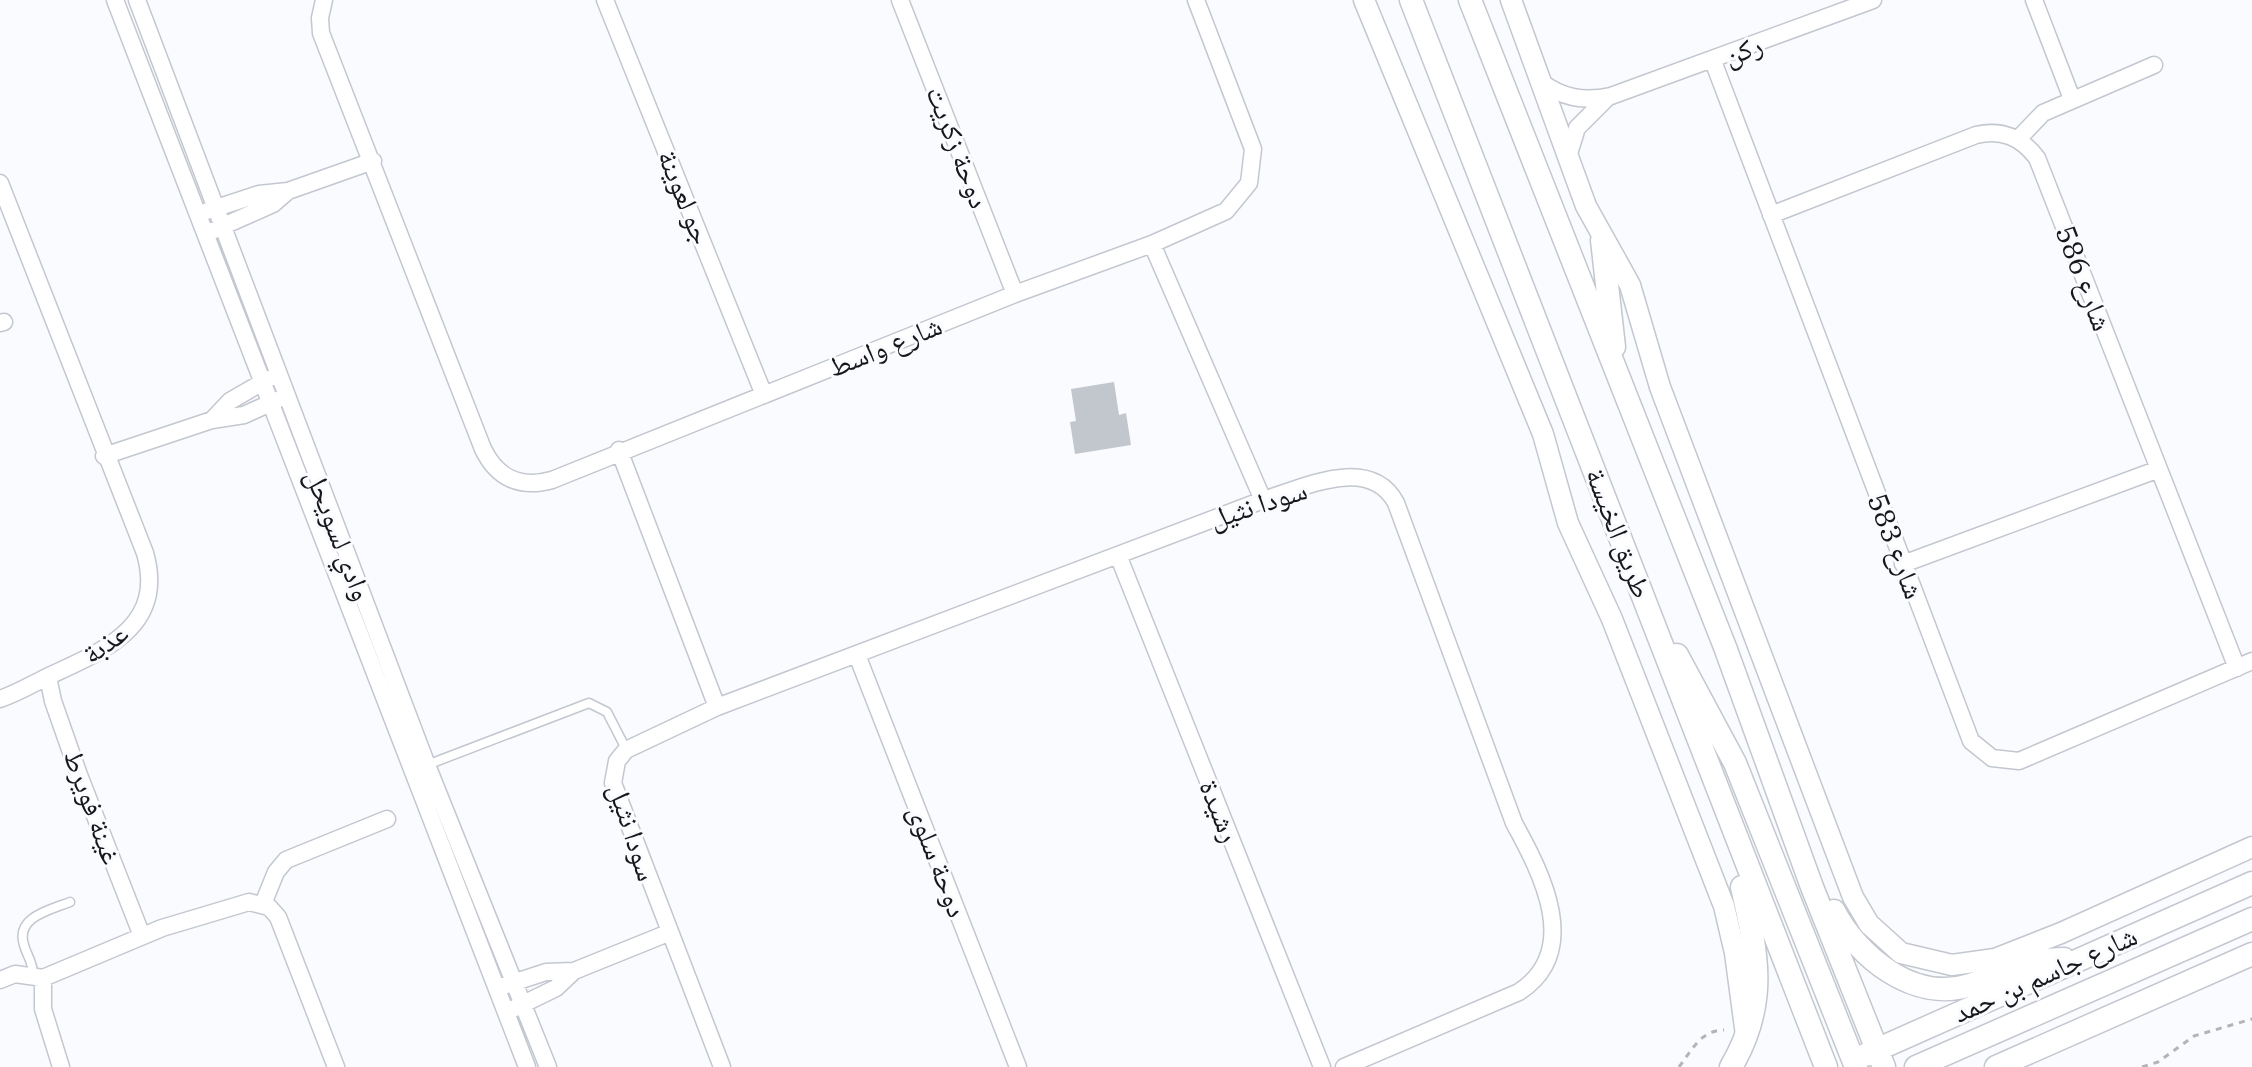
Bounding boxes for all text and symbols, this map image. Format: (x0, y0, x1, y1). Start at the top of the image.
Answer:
street label: ركن (1718, 25, 1768, 74)
street label: دوحة زكريت (918, 80, 999, 213)
street label: جو لعوينة (650, 144, 721, 249)
street label: شارع 586 (2047, 220, 2121, 336)
street label: شارع واسط (822, 306, 947, 385)
street label: طريق الخيسة (1578, 463, 1661, 603)
street label: وادي لسويحل (293, 464, 381, 608)
street label: سودا نثيل (1204, 470, 1311, 537)
street label: شارع 583 (1859, 488, 1933, 604)
street label: عذبة (75, 614, 135, 671)
street label: غينة فويرط (56, 745, 131, 869)
street label: رشيدة (1191, 774, 1250, 847)
street label: سودا نثيل (600, 778, 667, 885)
street label: دوحة سلوى (900, 799, 977, 922)
street label: شارع جاسم بن حمد (1947, 916, 2143, 1032)

